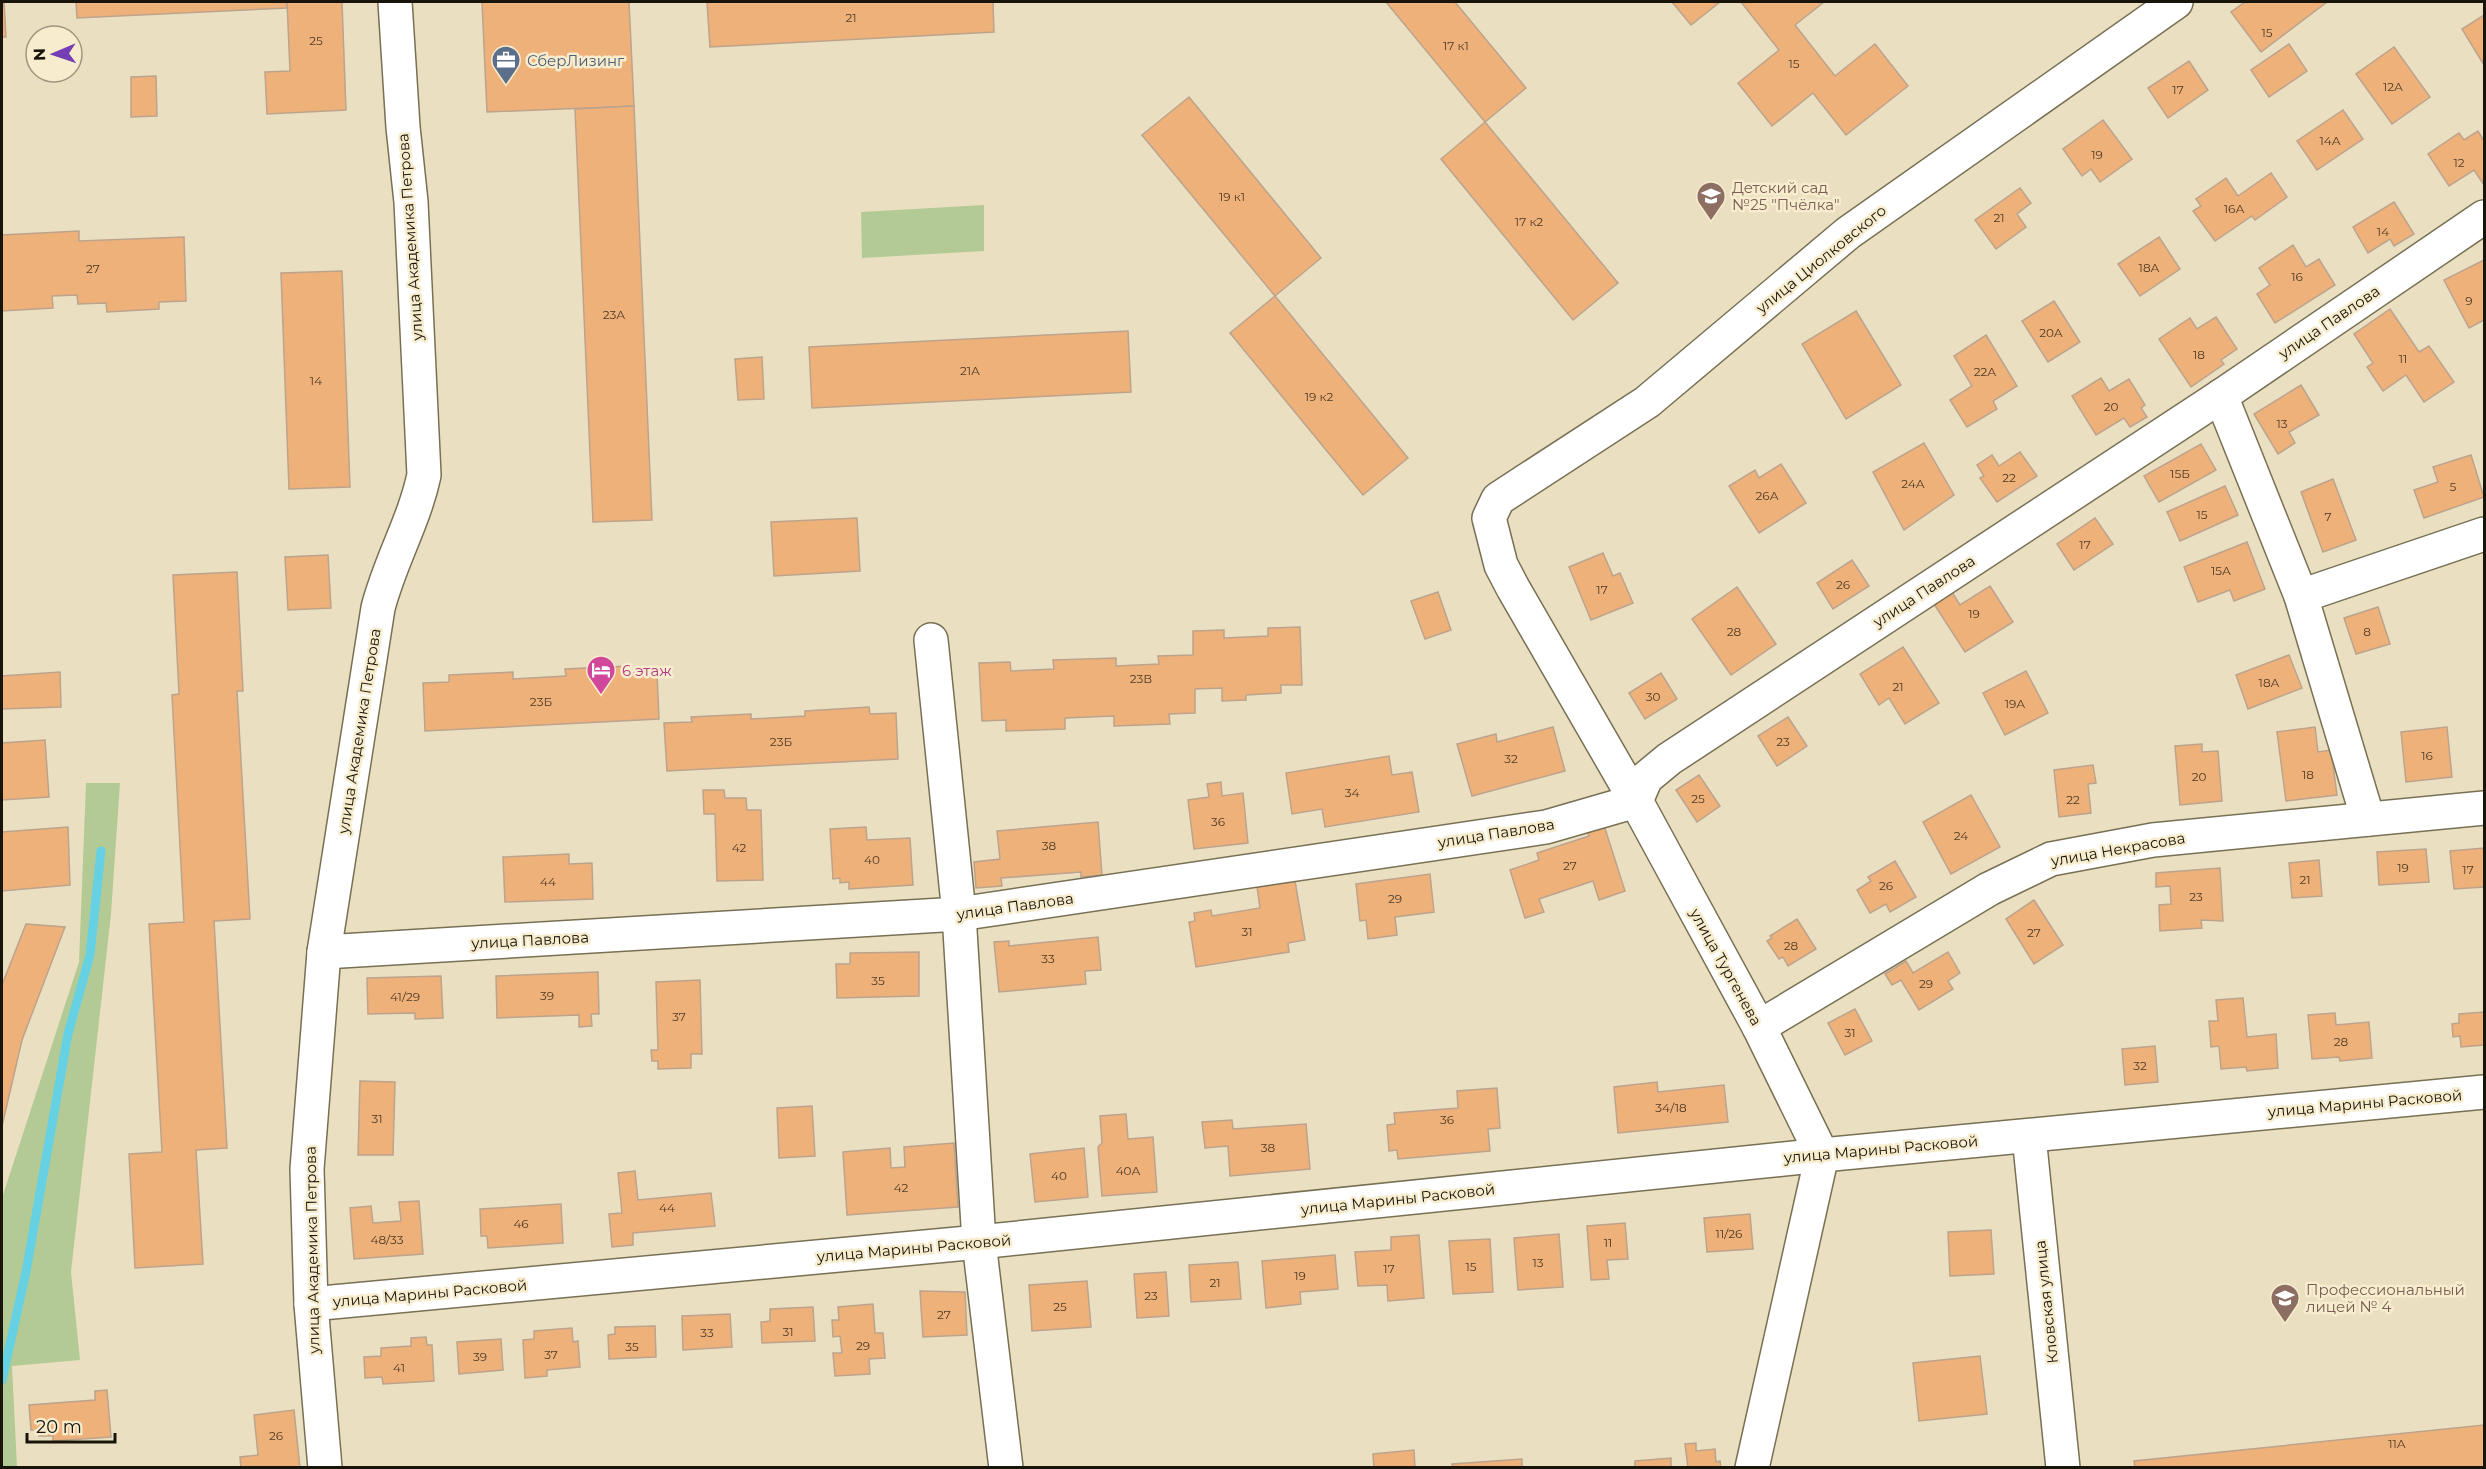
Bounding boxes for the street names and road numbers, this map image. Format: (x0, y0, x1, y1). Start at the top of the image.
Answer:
street label: улица Академика Петрова (393, 133, 427, 342)
street label: улица Циолковского (1751, 201, 1890, 318)
street label: улица Павлова (2274, 281, 2383, 363)
street label: улица Павлова (1869, 551, 1979, 632)
street label: улица Академика Петрова (333, 627, 385, 836)
street label: улица Павлова (1435, 814, 1556, 852)
street label: улица Некрасова (2049, 828, 2187, 870)
street label: улица Павлова (954, 888, 1075, 924)
street label: улица Тургенева (1685, 904, 1766, 1029)
street label: улица Павлова (470, 927, 589, 953)
street label: улица Марины Расковой (2266, 1085, 2463, 1121)
street label: улица Марины Расковой (1782, 1131, 1979, 1167)
street label: улица Академика Петрова (301, 1146, 323, 1355)
street label: улица Марины Расковой (1299, 1179, 1496, 1219)
street label: улица Марины Расковой (815, 1230, 1012, 1266)
street label: Кловская улица (2030, 1239, 2062, 1365)
street label: улица Марины Расковой (331, 1275, 528, 1311)

